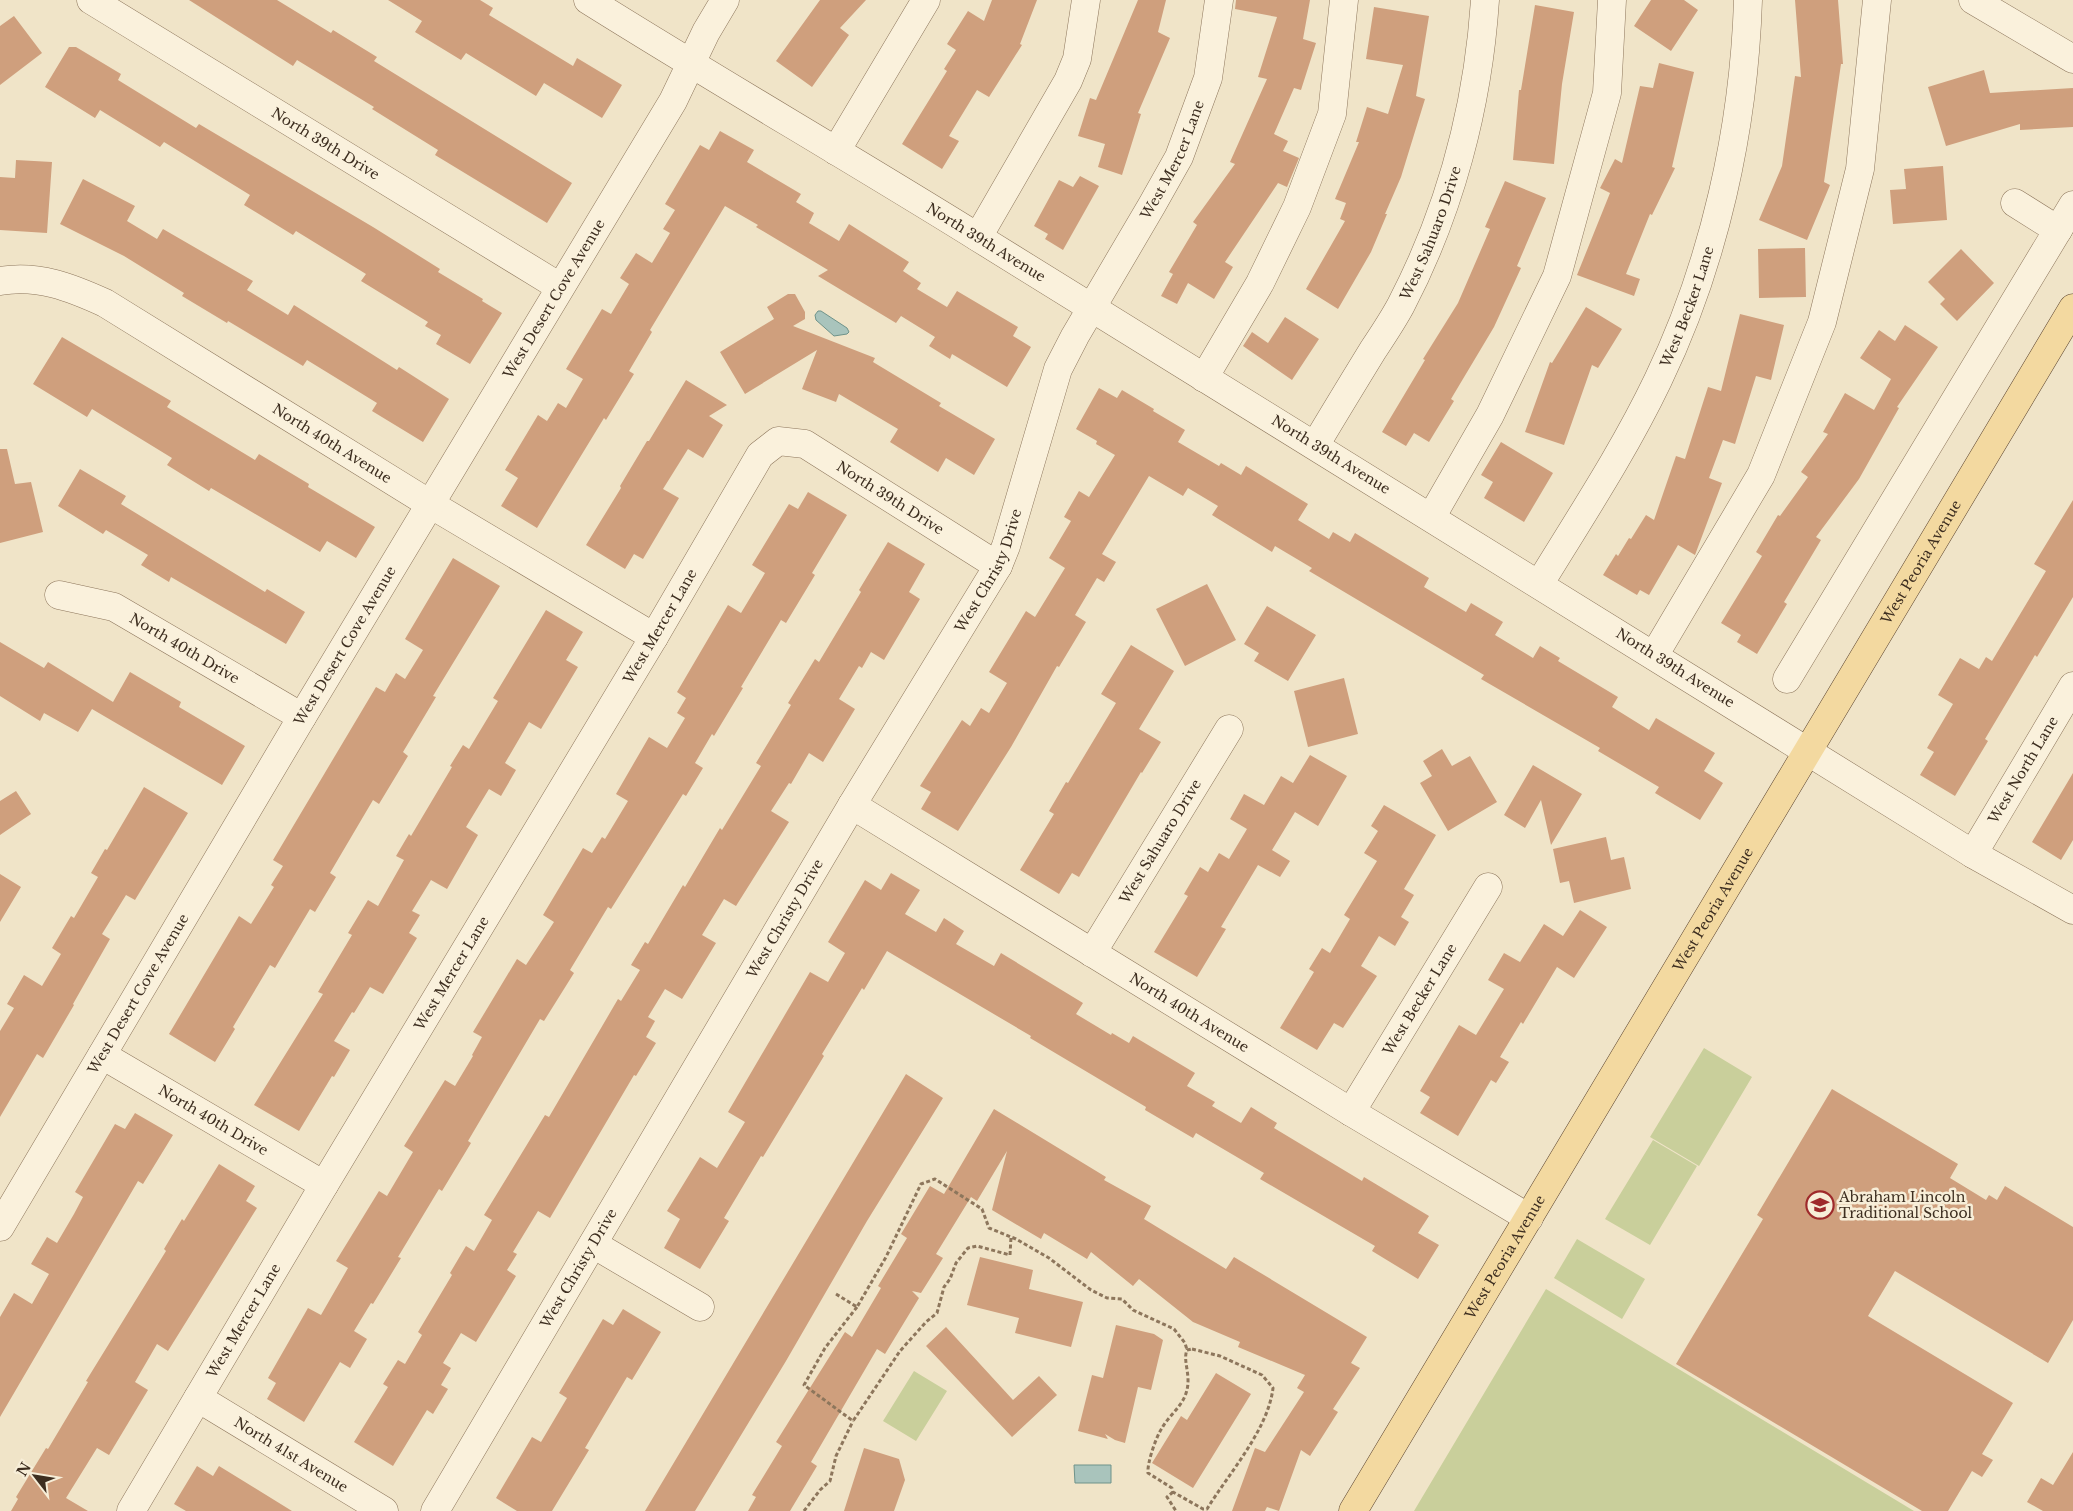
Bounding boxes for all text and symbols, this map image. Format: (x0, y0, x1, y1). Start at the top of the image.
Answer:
street label: West Mercer Lane (1136, 98, 1208, 224)
street label: North 39th Drive (268, 104, 383, 183)
street label: West Sahuaro Drive (1396, 164, 1465, 304)
street label: North 39th Avenue (923, 199, 1049, 286)
street label: West Desert Cove Avenue (498, 216, 609, 383)
street label: West Becker Lane (1656, 244, 1718, 371)
street label: North 40th Avenue (269, 400, 395, 487)
street label: North 39th Avenue (1268, 411, 1394, 498)
street label: North 39th Drive (833, 457, 947, 539)
street label: West Peoria Avenue (1876, 497, 1965, 628)
street label: West Christy Drive (950, 507, 1025, 636)
street label: West Desert Cove Avenue (290, 563, 400, 730)
street label: West Mercer Lane (619, 565, 701, 688)
street label: North 40th Drive (126, 609, 243, 687)
street label: North 39th Avenue (1613, 624, 1738, 711)
street label: West North Lane (1984, 713, 2062, 828)
street label: West Sahuaro Drive (1115, 776, 1205, 908)
street label: West Peoria Avenue (1668, 844, 1757, 976)
street label: West Christy Drive (742, 856, 827, 982)
street label: West Desert Cove Avenue (83, 910, 192, 1078)
street label: West Mercer Lane (410, 913, 493, 1035)
street label: West Becker Lane (1378, 940, 1461, 1059)
street label: North 40th Avenue (1126, 969, 1252, 1056)
street label: North 40th Drive (155, 1081, 271, 1159)
place label: Abraham Lincoln Traditional School (1838, 1188, 1973, 1222)
school or university icon: Abraham Lincoln Traditional School (1805, 1190, 1835, 1220)
street label: West Peoria Avenue (1460, 1192, 1549, 1323)
street label: West Christy Drive (536, 1205, 621, 1332)
street label: West Mercer Lane (202, 1260, 284, 1382)
street label: North 41st Avenue (231, 1413, 351, 1496)
north arrow (10, 1451, 60, 1501)
text: N (13, 1459, 35, 1480)

